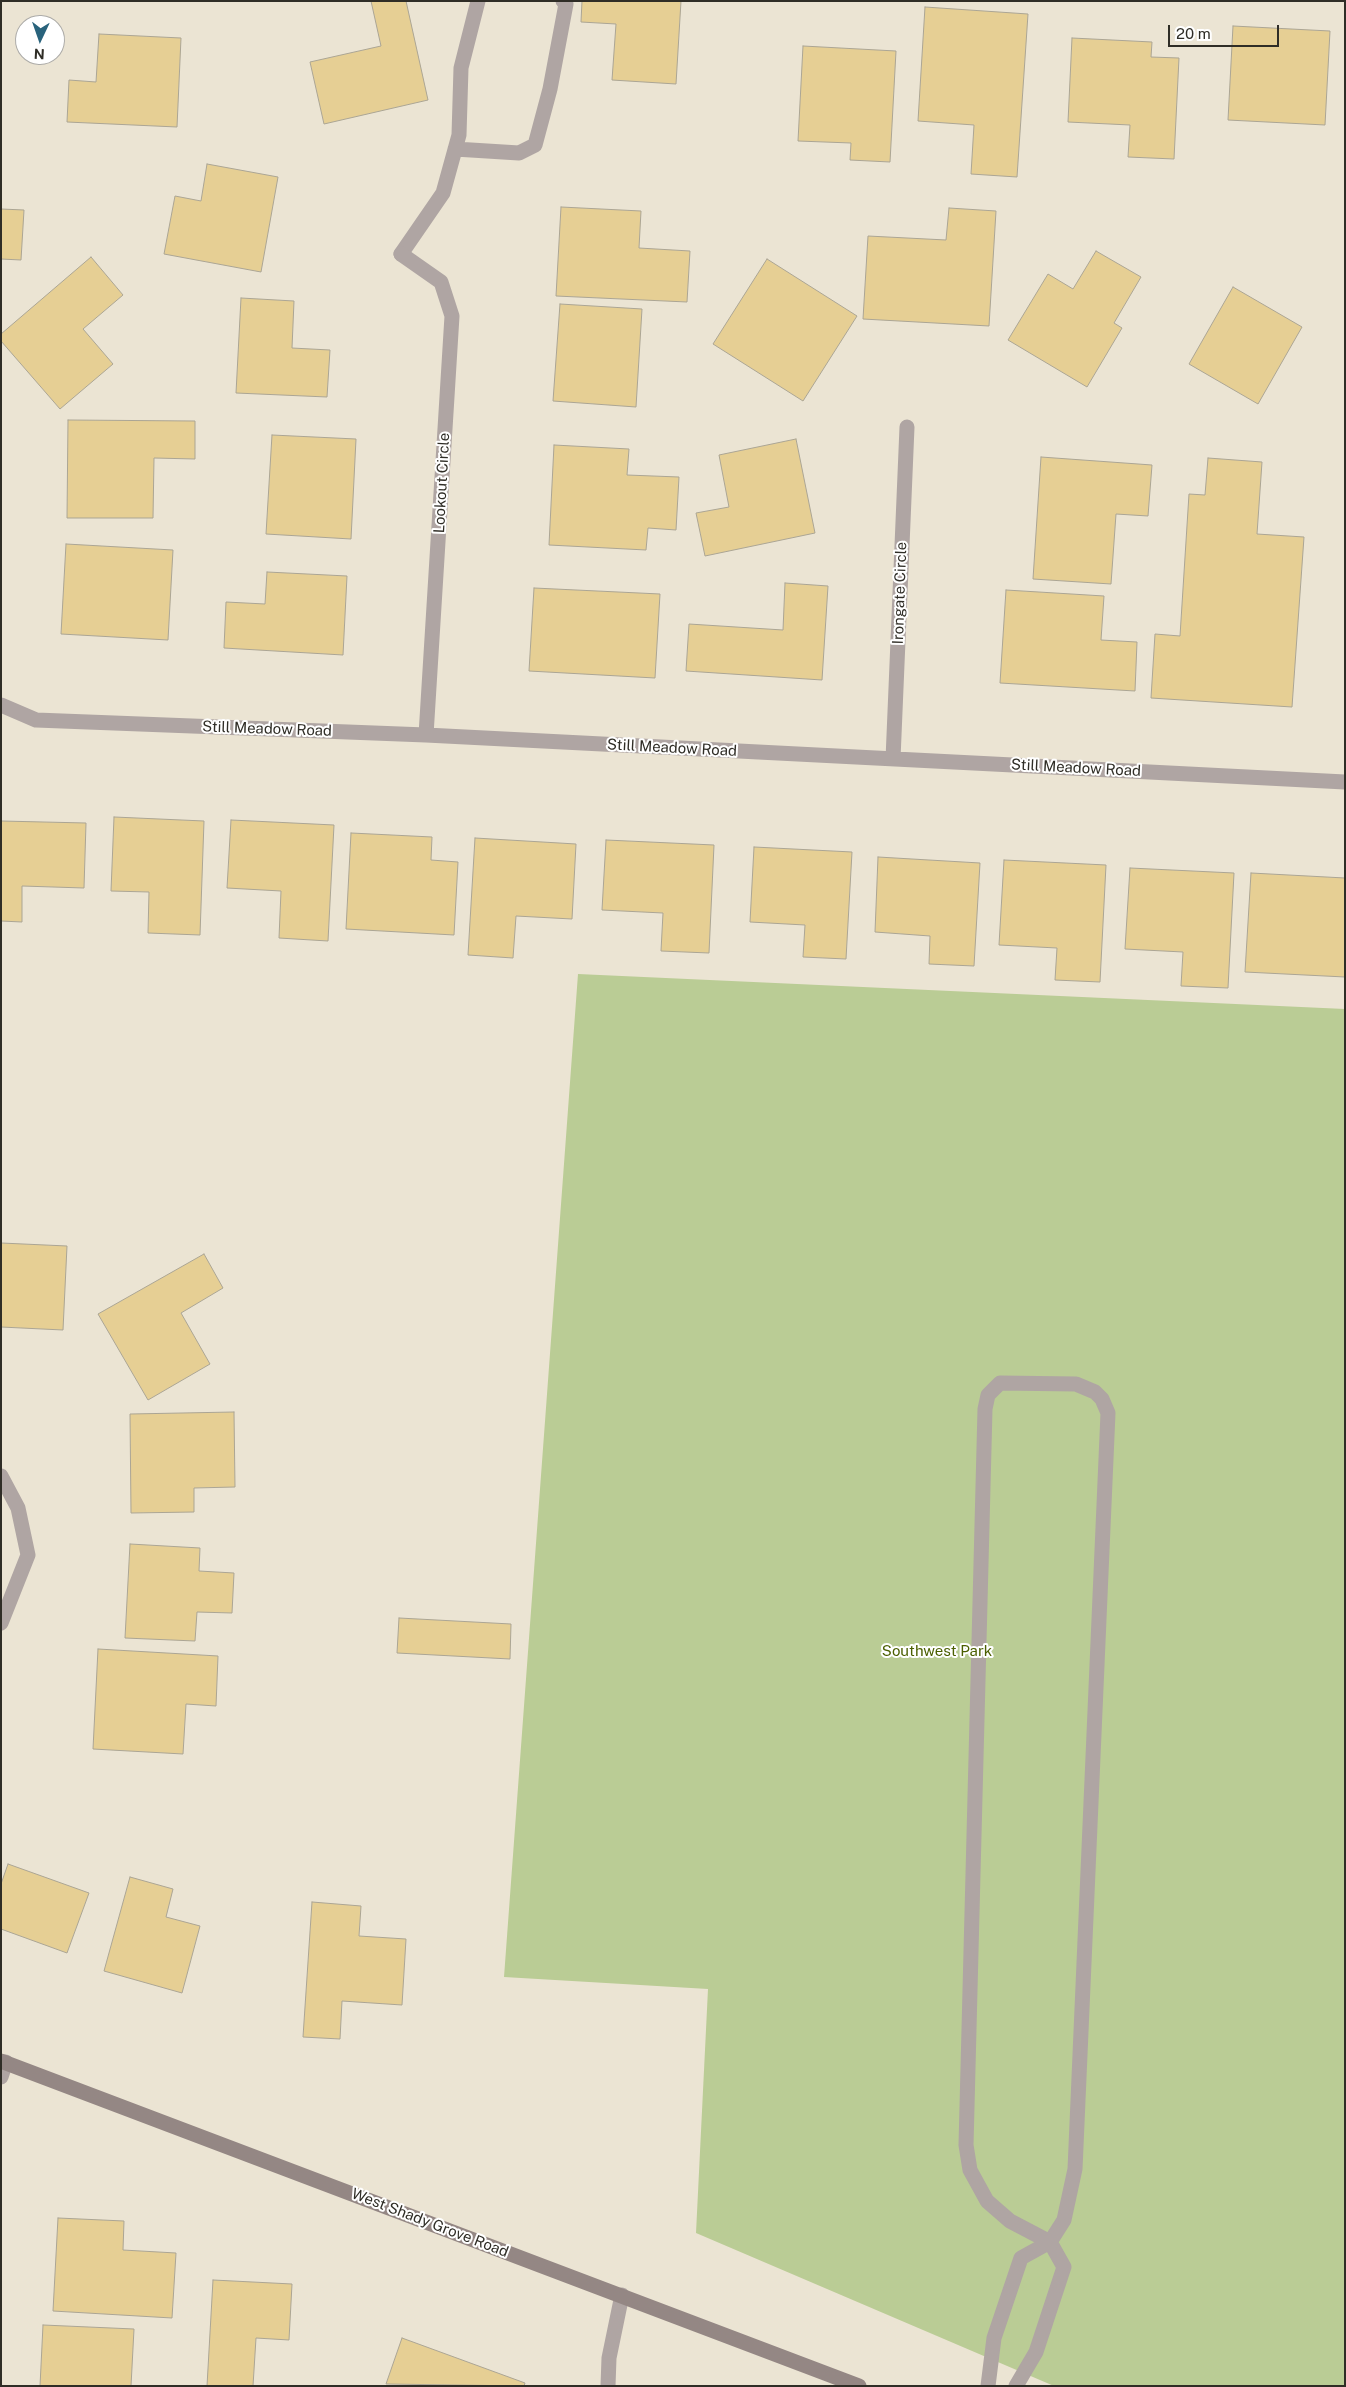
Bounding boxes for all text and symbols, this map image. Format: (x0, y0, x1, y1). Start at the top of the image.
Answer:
north arrow (15, 15, 65, 65)
scale bar (1171, 15, 1282, 47)
text: 20 m (1176, 25, 1211, 42)
text: N (33, 46, 45, 62)
street label: Lookout Circle (430, 432, 454, 534)
street label: Irongate Circle (889, 541, 911, 645)
street label: Still Meadow Road (202, 718, 332, 740)
street label: Still Meadow Road (607, 736, 737, 760)
street label: Still Meadow Road (1011, 756, 1141, 780)
park label: Southwest Park (882, 1642, 992, 1660)
street label: West Shady Grove Road (349, 2185, 511, 2261)

